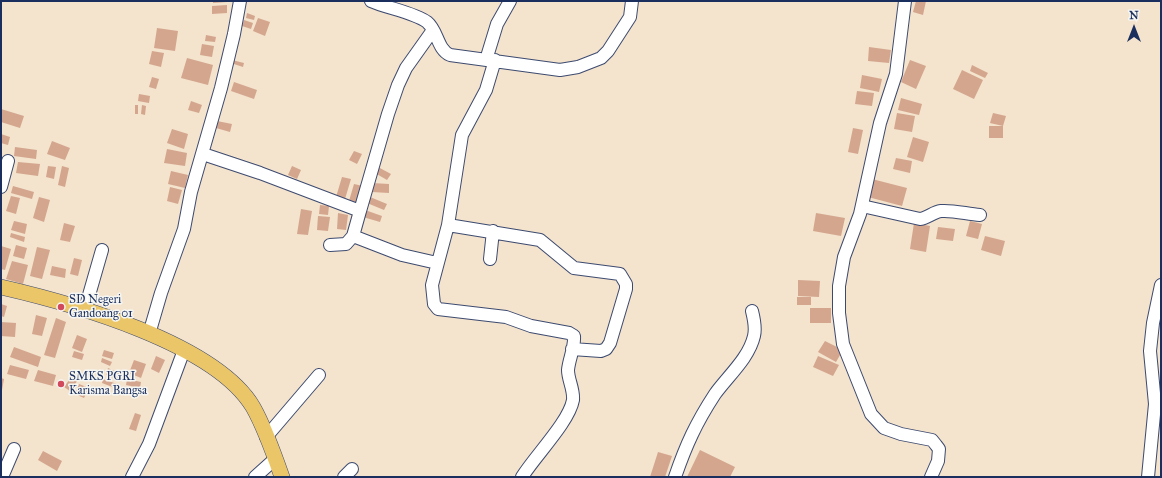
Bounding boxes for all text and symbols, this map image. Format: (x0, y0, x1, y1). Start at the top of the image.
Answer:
north arrow (1114, 8, 1154, 48)
text: N (1129, 9, 1139, 22)
place label: SD Negeri Gandoang 01 (69, 293, 133, 321)
marker: SD Negeri Gandoang 01 (56, 302, 66, 312)
place label: SMKS PGRI Karisma Bangsa (69, 370, 147, 398)
marker: SMKS PGRI Karisma Bangsa (56, 379, 66, 389)

